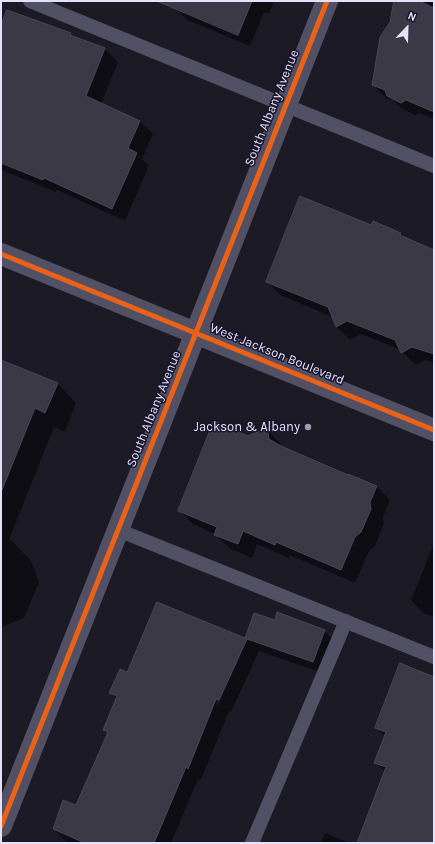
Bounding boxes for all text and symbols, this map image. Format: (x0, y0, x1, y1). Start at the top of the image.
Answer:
north arrow (387, 8, 427, 48)
text: N (406, 9, 418, 24)
street label: South Albany Avenue (241, 47, 303, 169)
street label: West Jackson Boulevard (208, 320, 346, 388)
street label: South Albany Avenue (123, 348, 185, 470)
place label: Jackson & Albany (194, 419, 300, 435)
marker: Jackson & Albany (303, 422, 313, 432)

